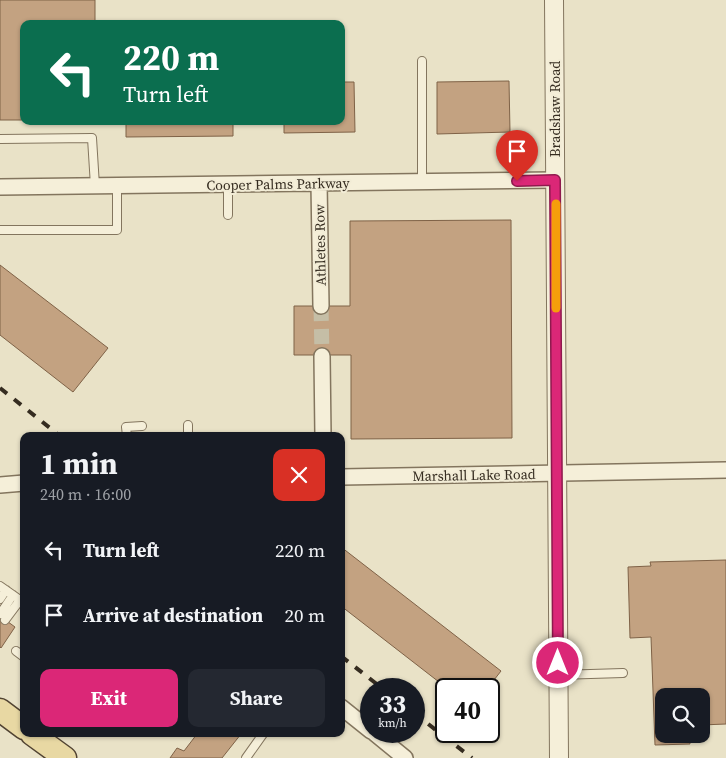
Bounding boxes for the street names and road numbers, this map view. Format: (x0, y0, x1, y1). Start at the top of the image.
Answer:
street label: Bradshaw Road (545, 61, 565, 157)
street label: Cooper Palms Parkway (206, 173, 351, 195)
street label: Athletes Row (309, 204, 331, 286)
street label: Marshall Lake Road (412, 464, 536, 486)

